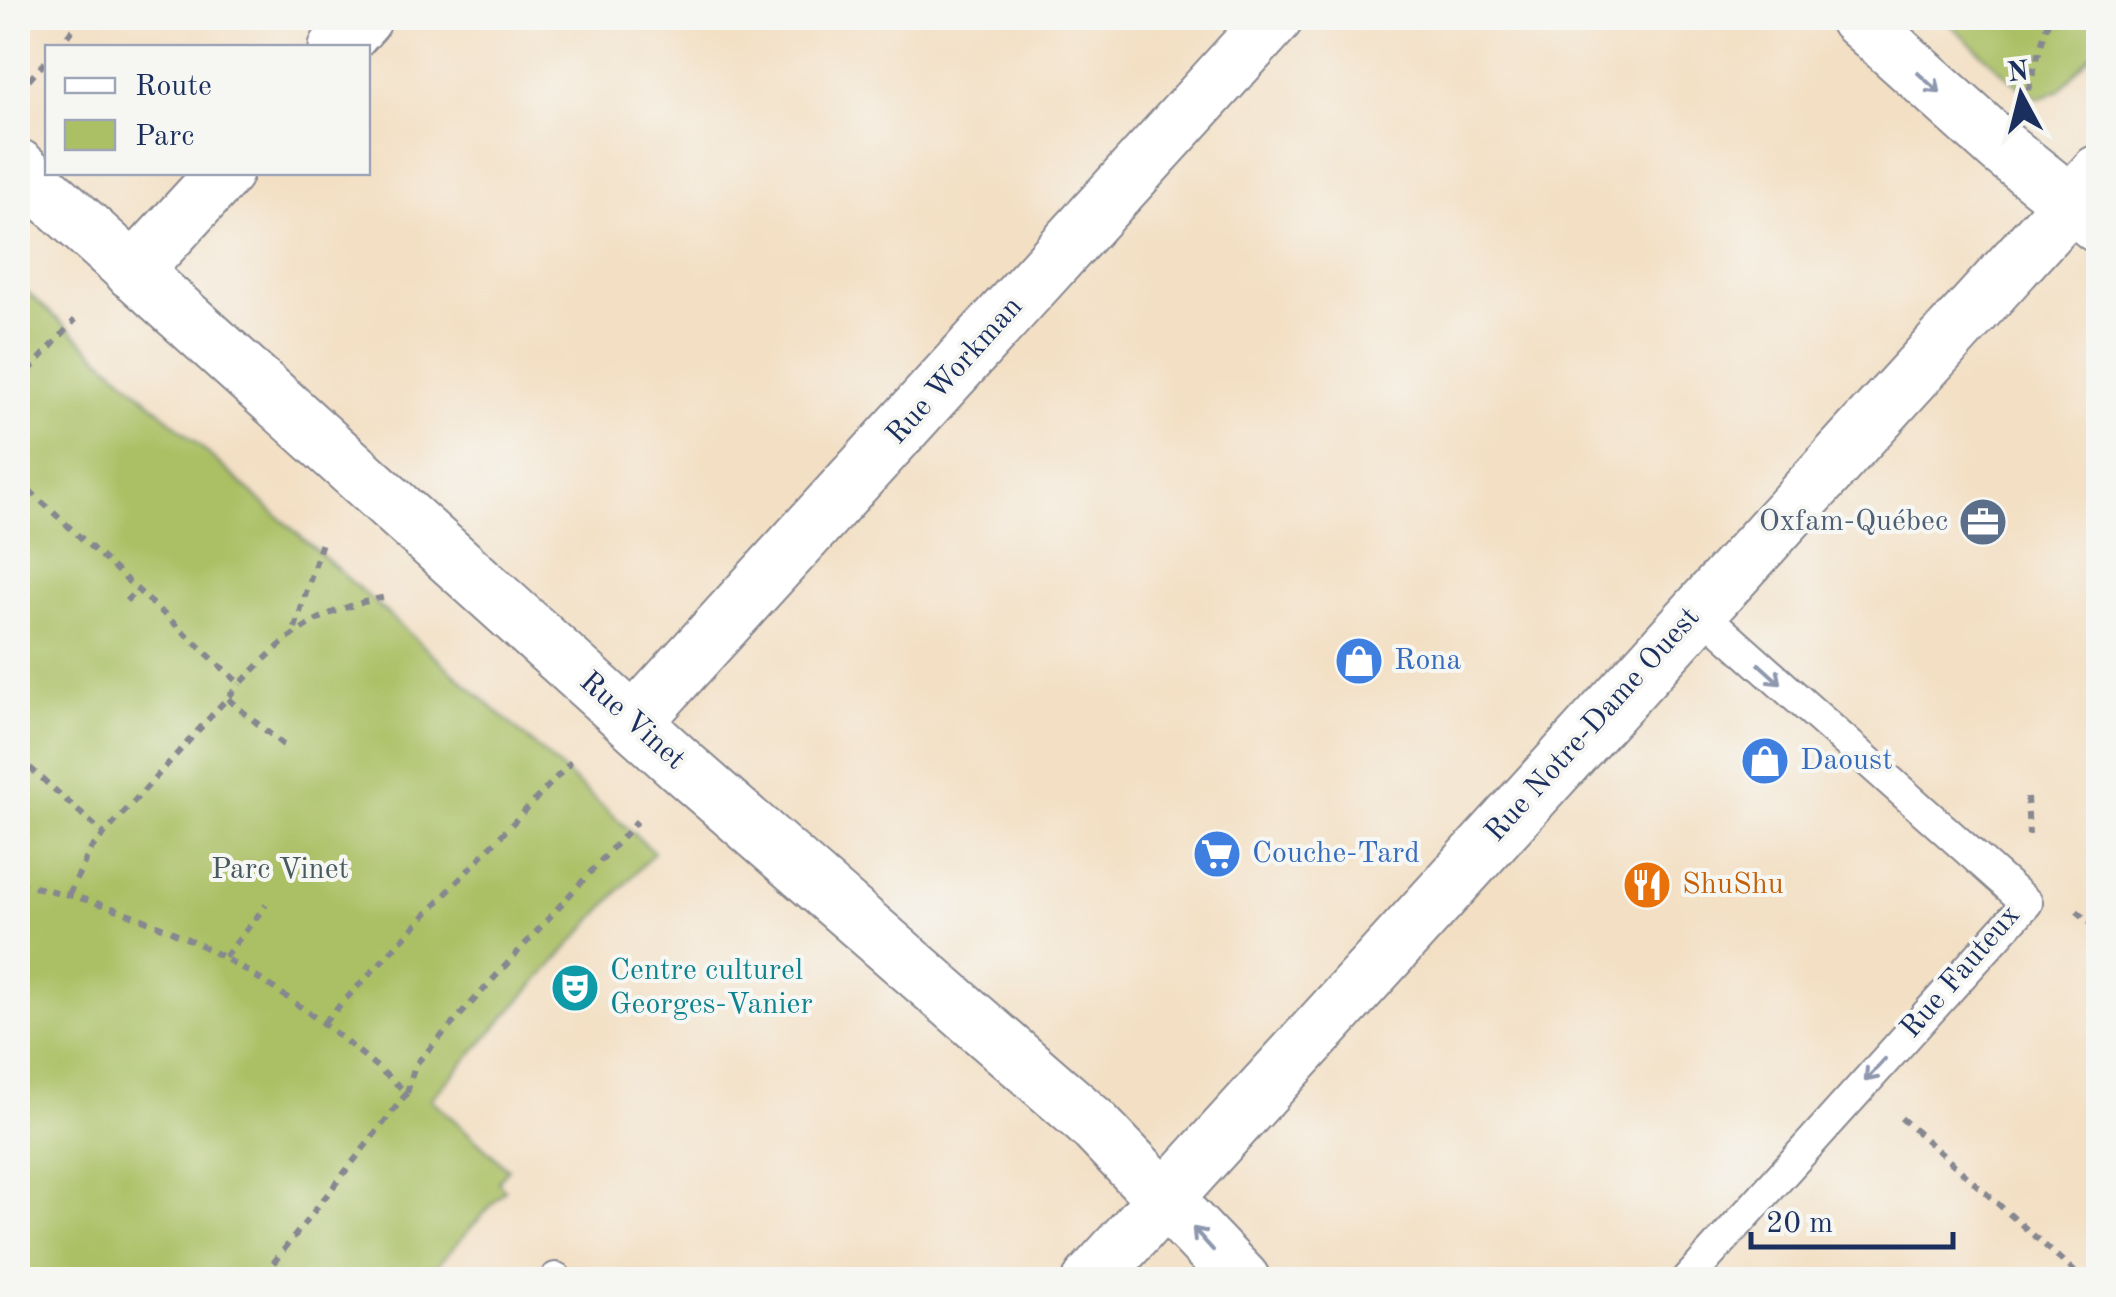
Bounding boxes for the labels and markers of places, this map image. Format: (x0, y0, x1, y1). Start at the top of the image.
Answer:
office icon: Oxfam-Québec (1957, 496, 2009, 548)
place label: Oxfam-Québec (1759, 507, 1948, 537)
shop icon: Rona (1333, 635, 1385, 687)
place label: Rona (1394, 646, 1462, 676)
shop icon: Daoust (1739, 735, 1791, 787)
place label: Daoust (1800, 746, 1893, 776)
supermarket icon: Couche-Tard (1191, 828, 1243, 880)
place label: Couche-Tard (1252, 839, 1420, 869)
restaurant icon: ShuShu (1621, 859, 1673, 911)
place label: ShuShu (1682, 870, 1784, 900)
place label: Centre culturel Georges-Vanier (610, 956, 813, 1020)
theatre icon: Centre culturel Georges-Vanier (549, 962, 601, 1014)

